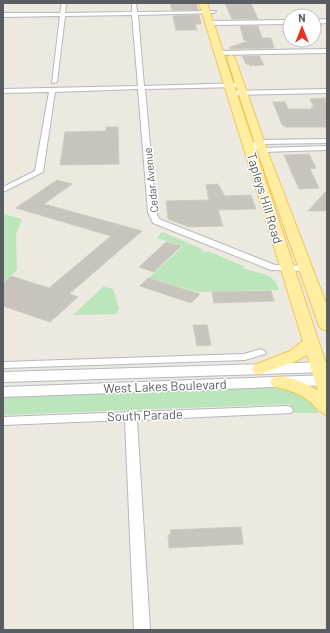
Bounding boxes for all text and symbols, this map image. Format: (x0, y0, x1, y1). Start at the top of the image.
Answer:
north arrow (282, 8, 322, 48)
text: N (298, 11, 306, 24)
street label: Cedar Avenue (141, 147, 160, 213)
street label: Tapleys Hill Road (244, 151, 286, 245)
street label: West Lakes Boulevard (103, 376, 227, 396)
street label: South Parade (107, 406, 183, 424)

